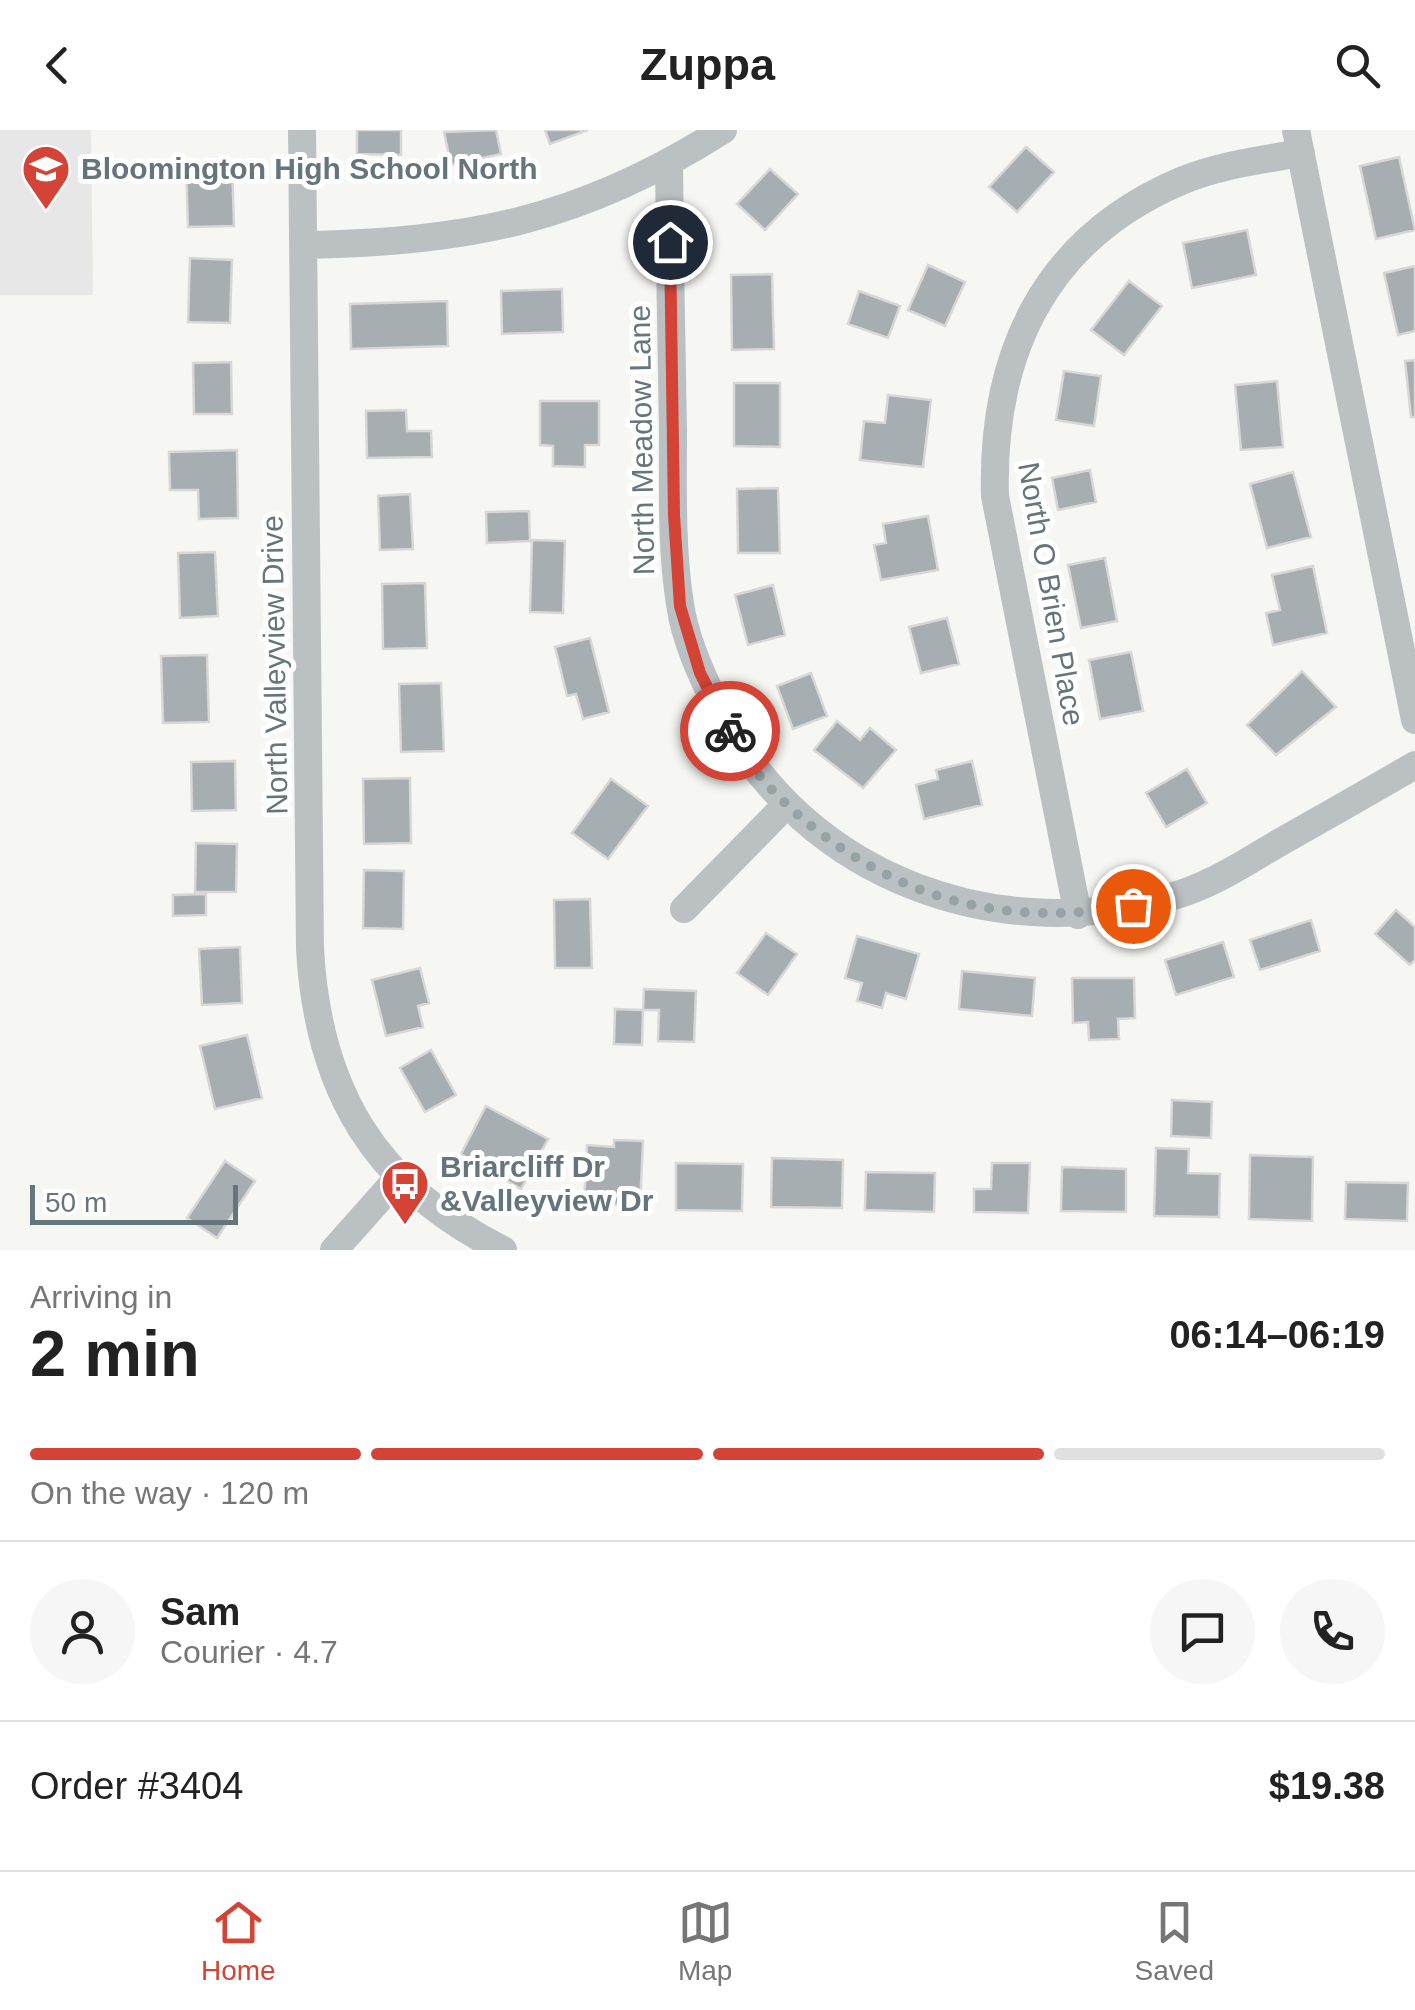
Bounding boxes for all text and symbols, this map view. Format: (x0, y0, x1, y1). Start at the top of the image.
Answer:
icon: back (30, 38, 85, 93)
icon: search (1330, 38, 1385, 93)
text: Zuppa (640, 39, 775, 90)
school or university icon: Bloomington High School North (20, 143, 72, 211)
place label: Bloomington High School North (81, 152, 538, 185)
pin (628, 200, 713, 285)
icon: home (643, 215, 698, 270)
street label: North Meadow Lane (623, 305, 660, 575)
street label: North O Brien Place (1012, 460, 1091, 728)
street label: North Valleyview Drive (255, 515, 294, 815)
courier (680, 681, 780, 781)
icon: bike (703, 704, 758, 759)
pin (1091, 864, 1176, 949)
icon: bag (1106, 879, 1161, 934)
place label: Briarcliff Dr &Valleyview Dr (440, 1150, 654, 1217)
bus stop icon: Briarcliff Dr &Valleyview Dr (379, 1158, 431, 1226)
scale bar (30, 1180, 238, 1224)
text: 50 m (45, 1187, 107, 1218)
text: Arriving in (30, 1279, 172, 1315)
text: 06:14–06:19 (1169, 1314, 1385, 1356)
text: 2 min (30, 1317, 200, 1390)
text: On the way · 120 m (30, 1475, 309, 1511)
button: person (30, 1579, 135, 1684)
button: chat (1150, 1579, 1255, 1684)
button: phone (1280, 1579, 1385, 1684)
text: Sam (160, 1591, 240, 1633)
text: Courier · 4.7 (160, 1634, 338, 1670)
text: Order #3404 (30, 1765, 243, 1807)
text: $19.38 (1269, 1765, 1385, 1807)
tab: Home (201, 1895, 276, 1987)
tab: Map (678, 1895, 733, 1987)
tab: Saved (1135, 1895, 1214, 1987)

